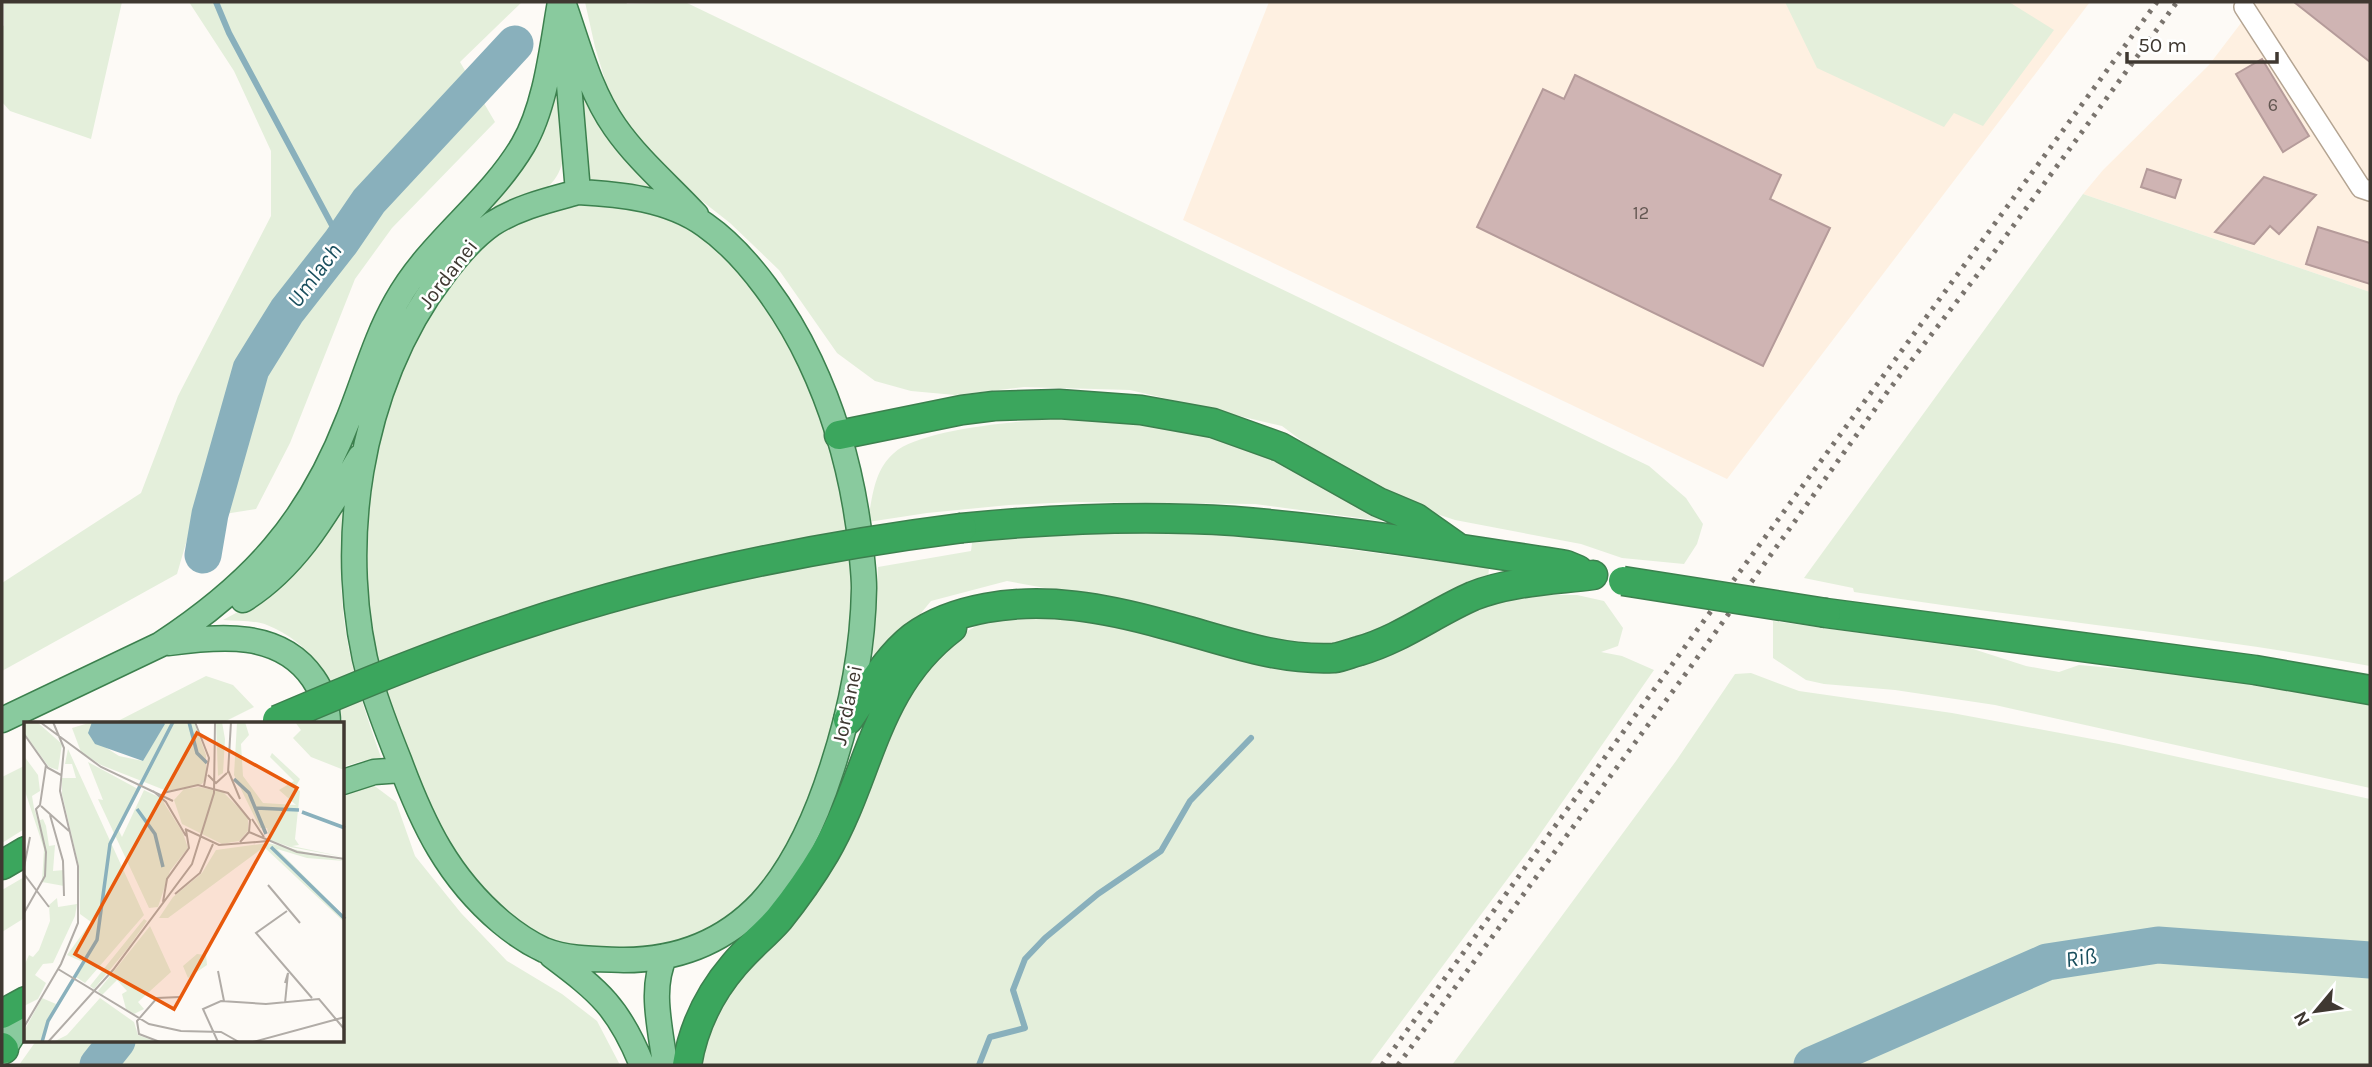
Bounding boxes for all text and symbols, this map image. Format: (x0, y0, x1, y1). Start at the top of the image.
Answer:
scale bar (2127, 21, 2278, 65)
text: 50 m (2138, 33, 2187, 57)
house number: 6 (2268, 94, 2278, 116)
house number: 12 (1633, 202, 1649, 224)
street label: Jordanei (414, 235, 482, 313)
water label: Umlach (282, 238, 347, 313)
street label: Jordanei (827, 663, 867, 747)
inset map (24, 722, 345, 1042)
water label: Riß (2063, 942, 2099, 973)
north arrow (2281, 976, 2351, 1046)
text: N (2289, 1007, 2315, 1030)

